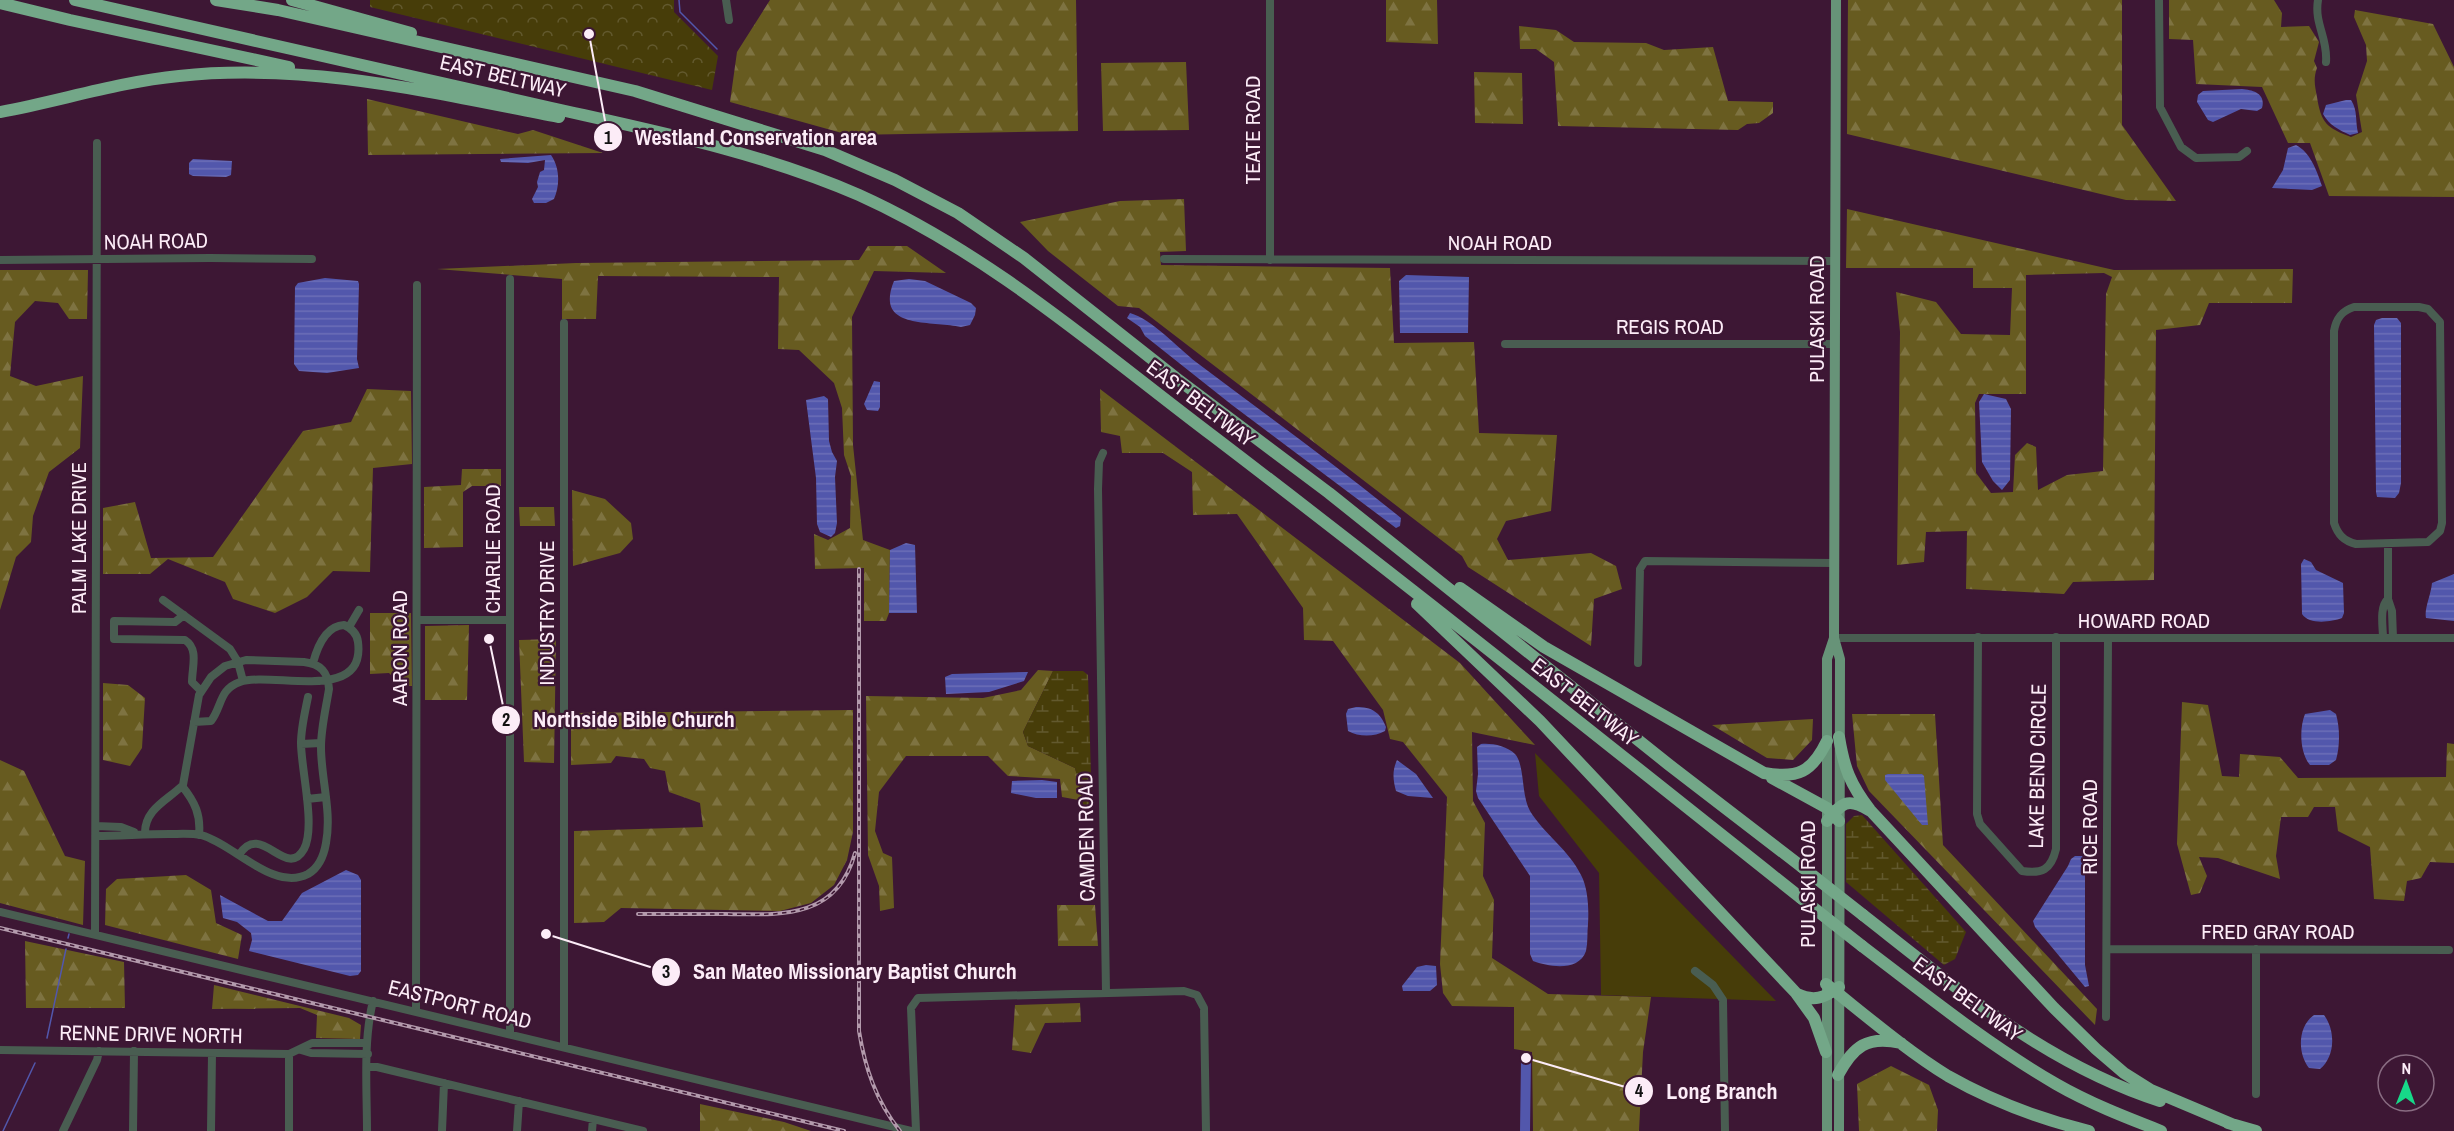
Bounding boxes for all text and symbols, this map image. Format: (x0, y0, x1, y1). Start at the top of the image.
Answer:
street label: EAST BELTWAY (437, 47, 569, 105)
street label: TEATE ROAD (1238, 76, 1267, 184)
callout: Westland Conservation area (593, 117, 889, 157)
text: Westland Conservation area (635, 122, 877, 152)
text: 1 (604, 125, 613, 150)
street label: NOAH ROAD (104, 226, 208, 256)
street label: NOAH ROAD (1448, 228, 1552, 257)
street label: PULASKI ROAD (1802, 255, 1831, 383)
street label: REGIS ROAD (1616, 312, 1724, 341)
street label: EAST BELTWAY (1141, 353, 1261, 454)
street label: PALM LAKE DRIVE (64, 462, 93, 614)
street label: CHARLIE ROAD (478, 484, 507, 614)
street label: INDUSTRY DRIVE (532, 541, 561, 685)
street label: AARON ROAD (385, 590, 414, 707)
street label: HOWARD ROAD (2078, 606, 2210, 635)
street label: EAST BELTWAY (1525, 651, 1645, 753)
street label: LAKE BEND CIRCLE (2021, 683, 2053, 849)
callout: Northside Bible Church (491, 700, 747, 740)
text: Northside Bible Church (533, 704, 735, 734)
text: 2 (502, 707, 510, 732)
street label: CAMDEN ROAD (1070, 772, 1102, 902)
street label: RICE ROAD (2075, 779, 2104, 875)
street label: PULASKI ROAD (1793, 820, 1822, 948)
street label: FRED GRAY ROAD (2201, 917, 2355, 946)
street label: EAST BELTWAY (1907, 949, 2029, 1049)
callout: San Mateo Missionary Baptist Church (651, 952, 1029, 992)
text: San Mateo Missionary Baptist Church (693, 956, 1017, 986)
text: 3 (662, 959, 670, 984)
street label: EASTPORT ROAD (385, 972, 535, 1036)
street label: RENNE DRIVE NORTH (59, 1018, 243, 1050)
north arrow (2376, 1053, 2436, 1113)
text: N (2401, 1057, 2411, 1079)
callout: Long Branch (1624, 1071, 1790, 1111)
text: Long Branch (1666, 1076, 1778, 1106)
text: 4 (1635, 1078, 1644, 1103)

